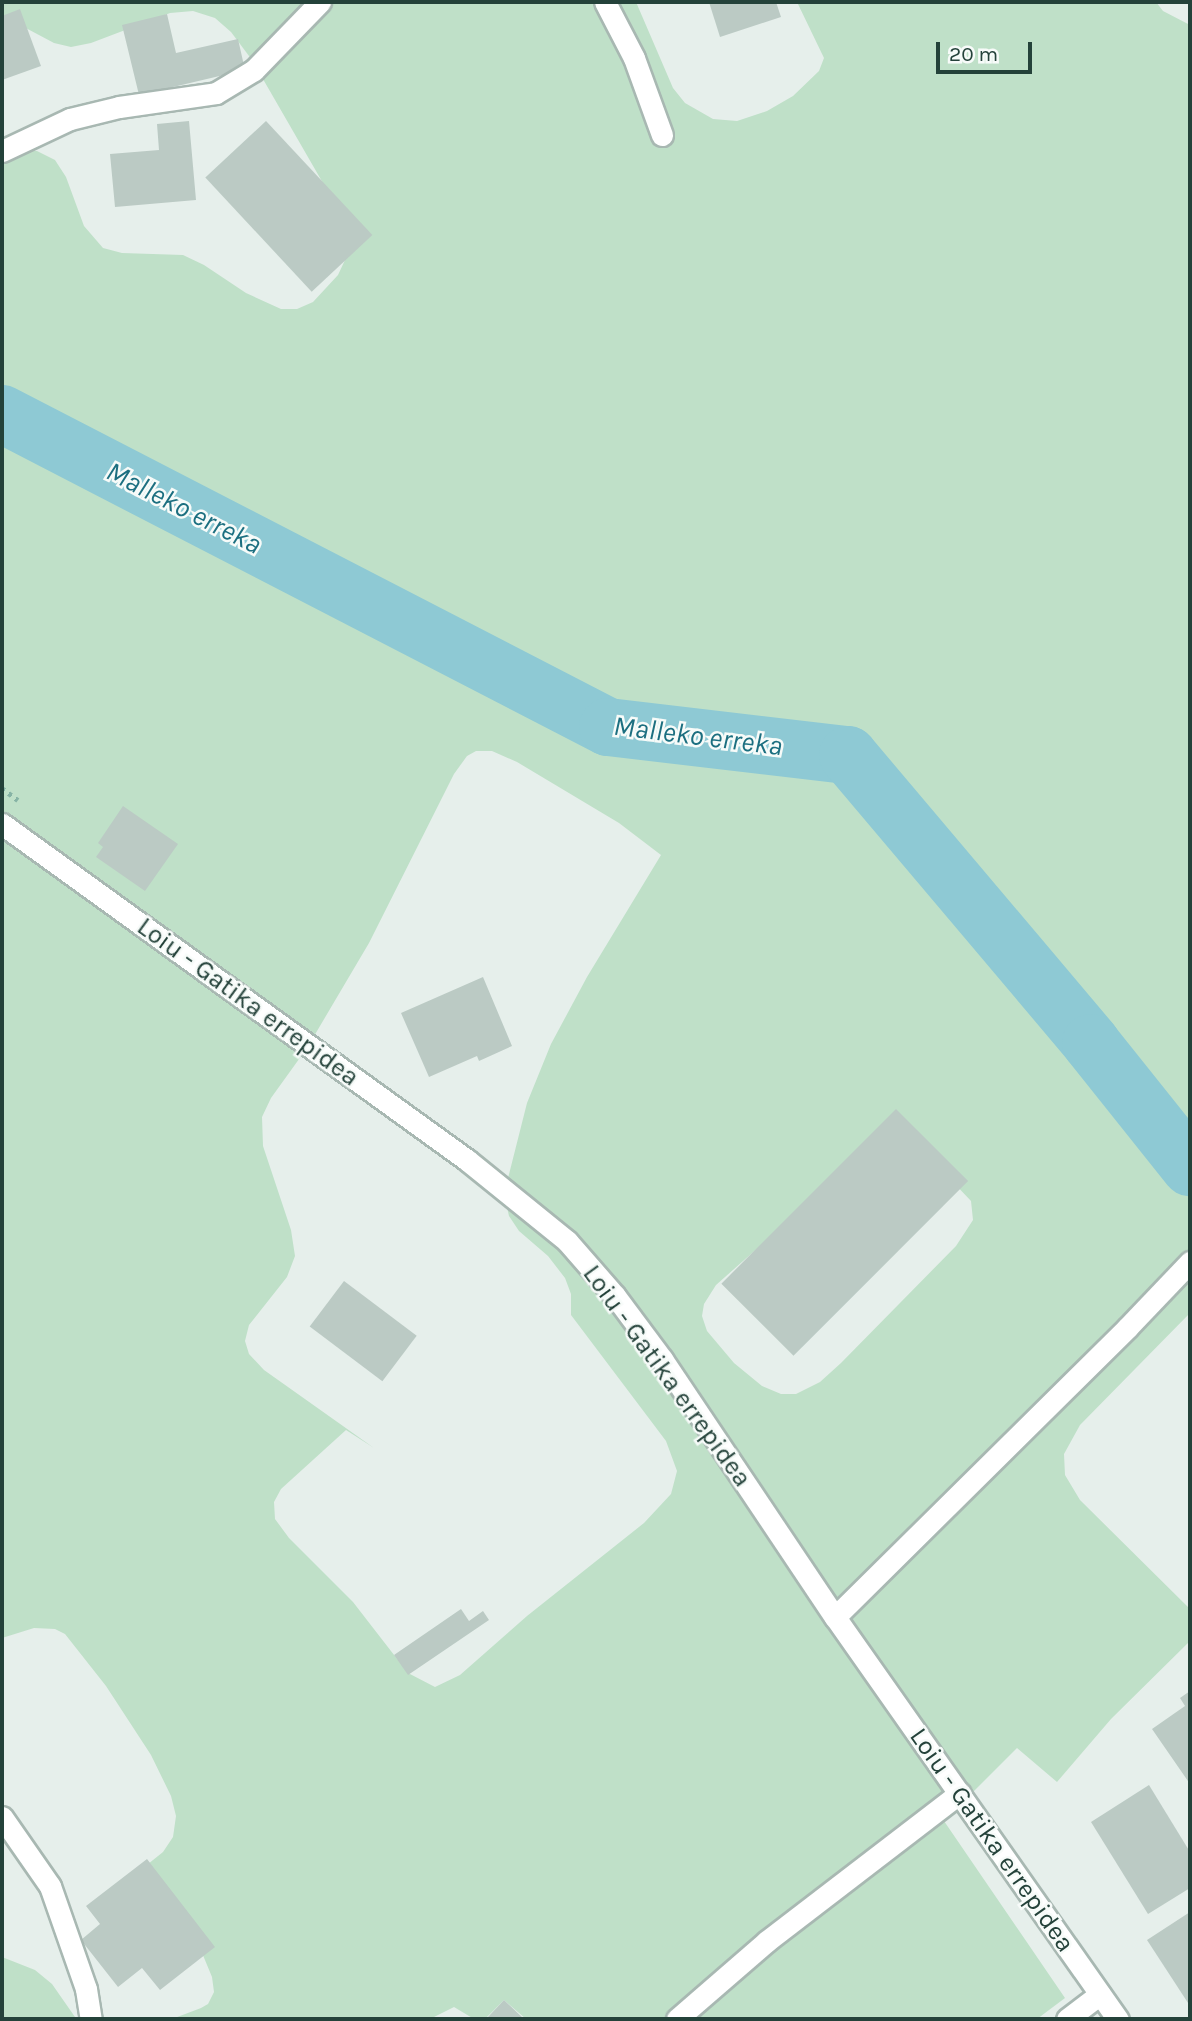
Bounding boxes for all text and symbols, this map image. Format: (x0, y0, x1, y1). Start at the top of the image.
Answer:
scale bar (940, 28, 1036, 72)
text: 20 m (949, 42, 998, 66)
water label: Malleko erreka (101, 454, 267, 562)
water label: Malleko erreka (612, 709, 784, 763)
street label: Loiu - Gatika errepidea (131, 911, 365, 1093)
street label: Loiu - Gatika errepidea (576, 1259, 758, 1493)
street label: Loiu - Gatika errepidea (903, 1722, 1081, 1958)

